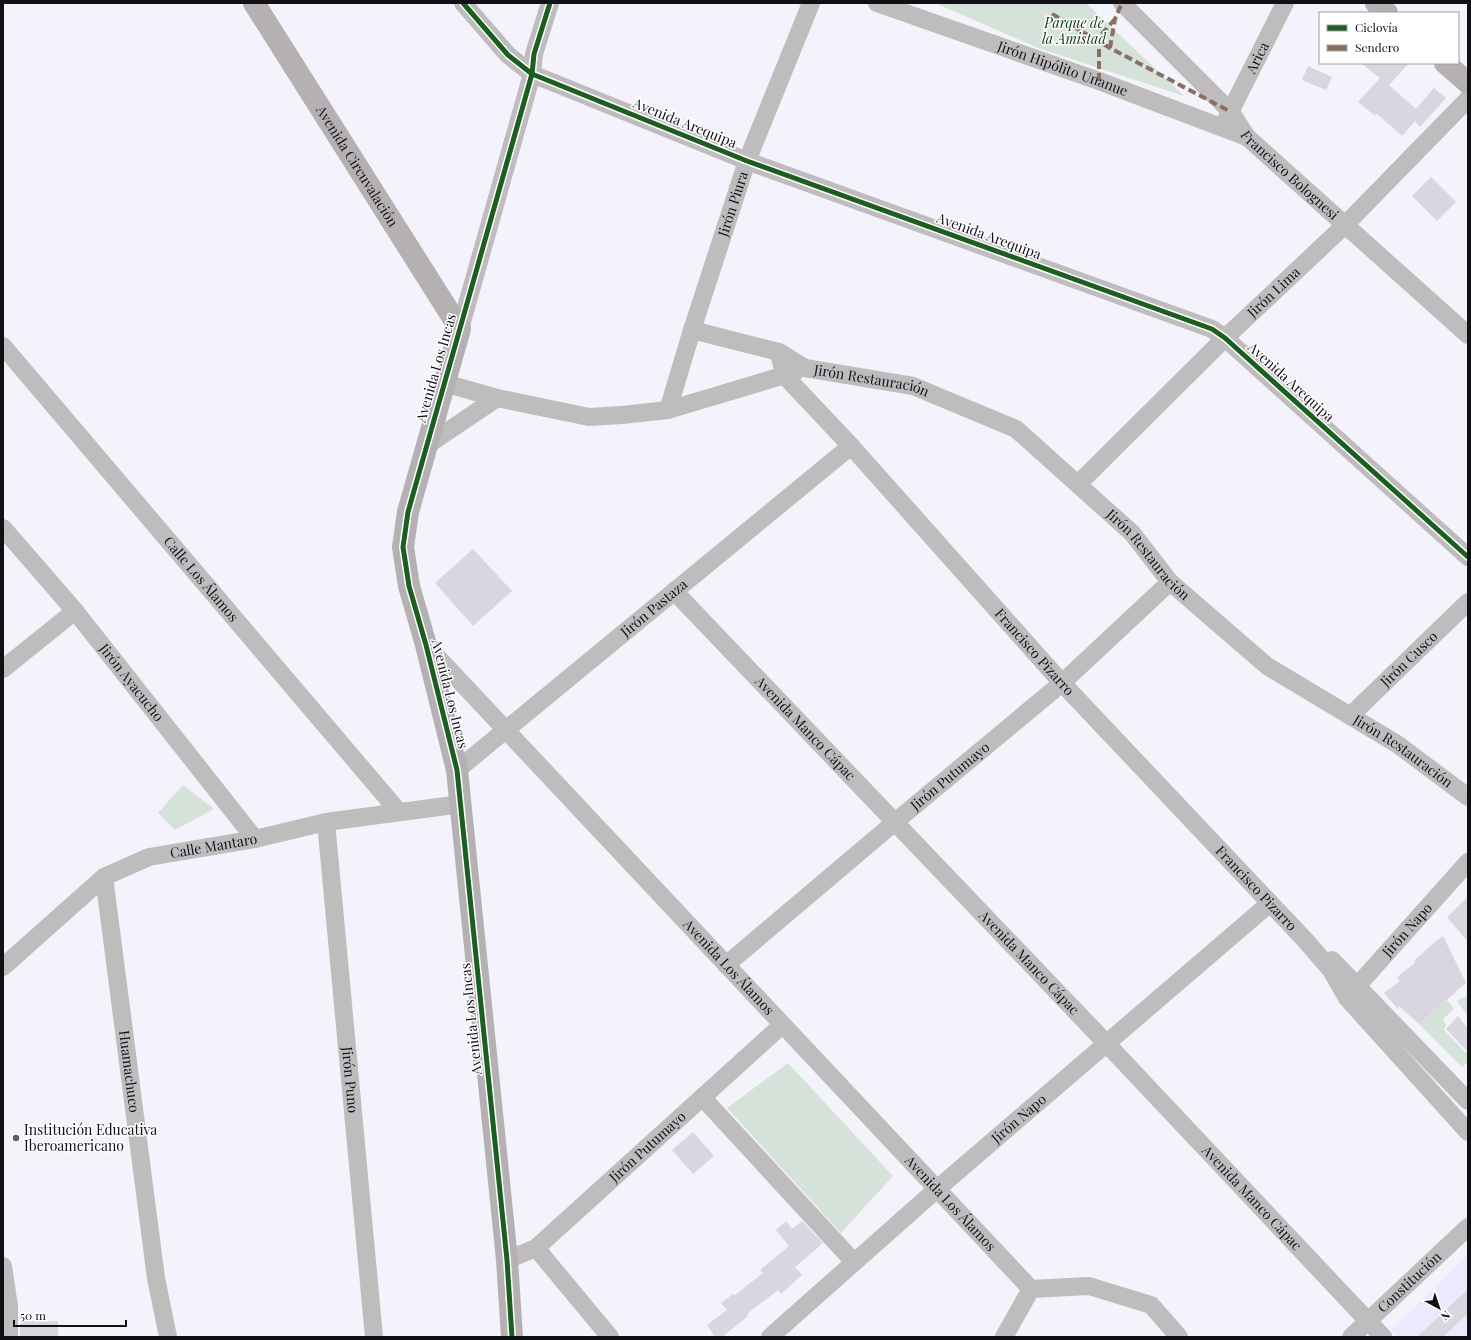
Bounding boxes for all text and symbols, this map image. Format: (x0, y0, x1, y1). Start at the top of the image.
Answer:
legend (1319, 12, 1459, 64)
park label: Parque de la Amistad (1042, 13, 1106, 48)
text: Ciclovía (1355, 19, 1398, 35)
street label: Jirón Hipólito Unanue (994, 36, 1131, 100)
street label: Arica (1241, 38, 1273, 77)
text: Sendero (1355, 39, 1400, 55)
street label: Avenida Arequipa (630, 93, 740, 152)
street label: Avenida Circuvalación (312, 101, 403, 231)
street label: Francisco Bolognesi (1236, 127, 1343, 224)
street label: Jirón Piura (713, 169, 752, 240)
street label: Avenida Arequipa (933, 207, 1044, 263)
street label: Jirón Lima (1242, 262, 1304, 322)
street label: Avenida Los Incas (411, 311, 460, 425)
street label: Avenida Arequipa (1243, 337, 1339, 426)
street label: Jirón Restauración (812, 360, 933, 401)
street label: Jirón Restauración (1102, 504, 1195, 604)
street label: Calle Los Álamos (160, 532, 243, 626)
street label: Jirón Pastaza (616, 575, 691, 641)
street label: Francisco Pizarro (991, 604, 1079, 699)
street label: Jirón Cusco (1375, 626, 1442, 691)
street label: Avenida Los Incas (427, 636, 473, 751)
street label: Jirón Ayacucho (95, 639, 169, 725)
street label: Avenida Manco Cápac (751, 671, 860, 784)
street label: Jirón Restauración (1349, 709, 1457, 792)
street label: Jirón Putumayo (905, 737, 994, 815)
street label: Calle Mantaro (168, 829, 259, 862)
street label: Francisco Pizarro (1212, 841, 1302, 935)
street label: Jirón Napo (1377, 898, 1436, 961)
street label: Avenida Manco Cápac (974, 905, 1084, 1019)
street label: Avenida Los Álamos (679, 914, 779, 1019)
street label: Avenida Los Incas (455, 962, 486, 1077)
street label: Huamachuco (115, 1029, 144, 1114)
street label: Jirón Puno (338, 1045, 363, 1114)
street label: Jirón Napo (986, 1089, 1050, 1148)
street label: Jirón Putumayo (604, 1106, 690, 1187)
place label: Institución Educativa Iberoamericano (24, 1120, 157, 1155)
marker: Institución Educativa Iberoamericano (11, 1133, 21, 1143)
street label: Avenida Manco Cápac (1197, 1140, 1306, 1254)
street label: Avenida Los Álamos (900, 1150, 1001, 1255)
street label: Constitución (1373, 1247, 1445, 1317)
north arrow (1419, 1288, 1459, 1328)
scale bar (14, 1302, 126, 1328)
text: 50 m (20, 1307, 46, 1323)
text: N (1438, 1308, 1454, 1324)

